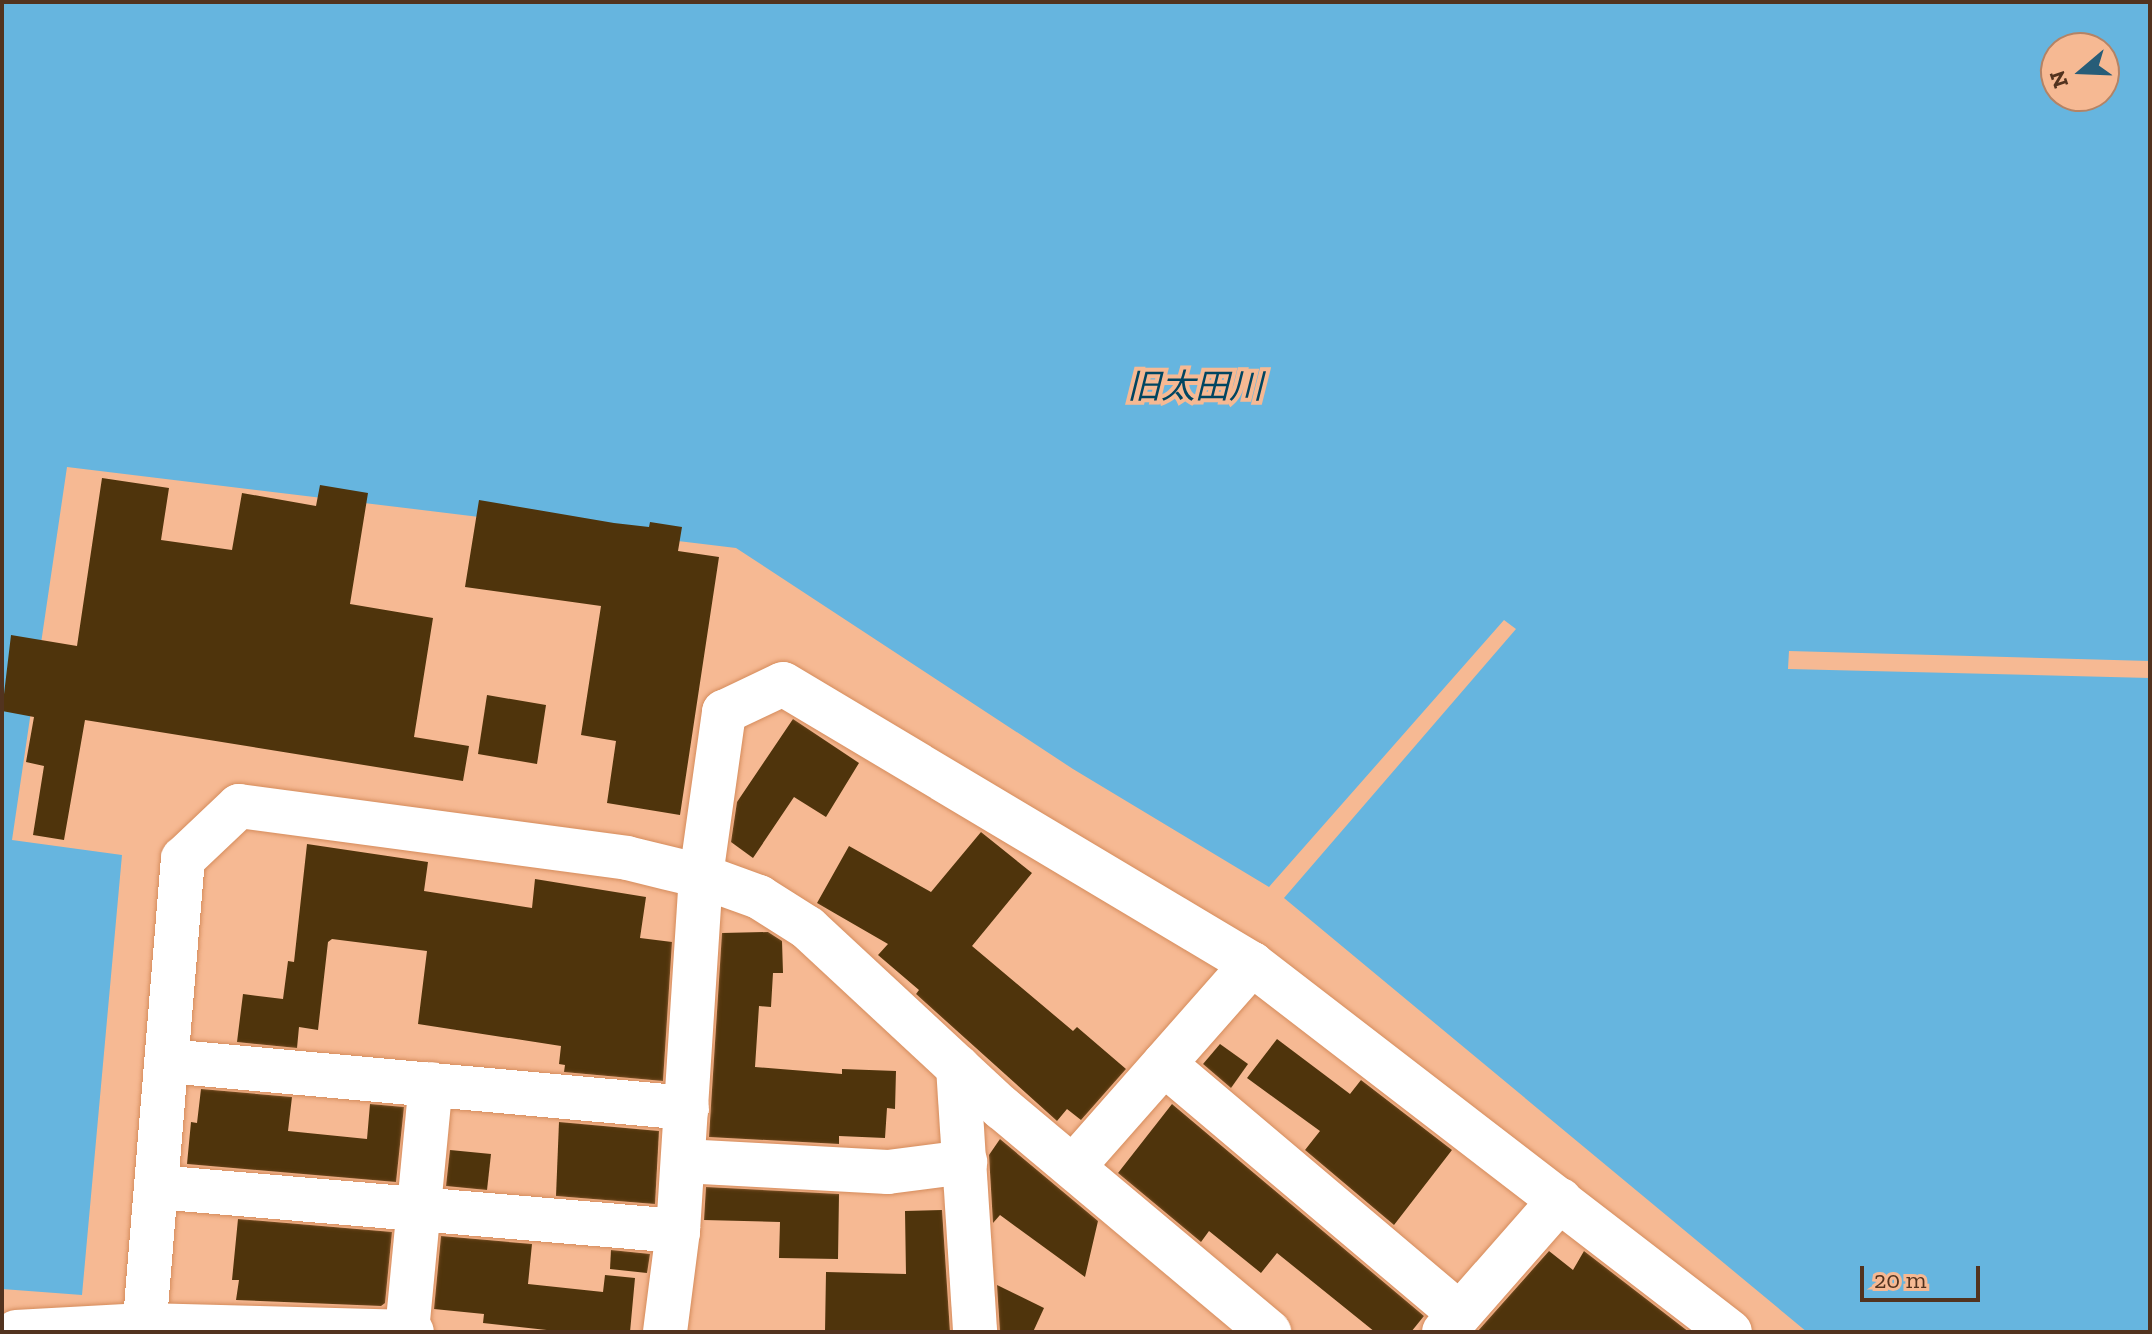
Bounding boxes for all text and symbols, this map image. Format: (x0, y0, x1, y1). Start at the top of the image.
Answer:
north arrow (2040, 32, 2120, 112)
text: N (2043, 67, 2074, 92)
water label: 旧太田川 (1127, 367, 1263, 407)
scale bar (1864, 1250, 1984, 1300)
text: 20 m (1874, 1265, 1926, 1294)

